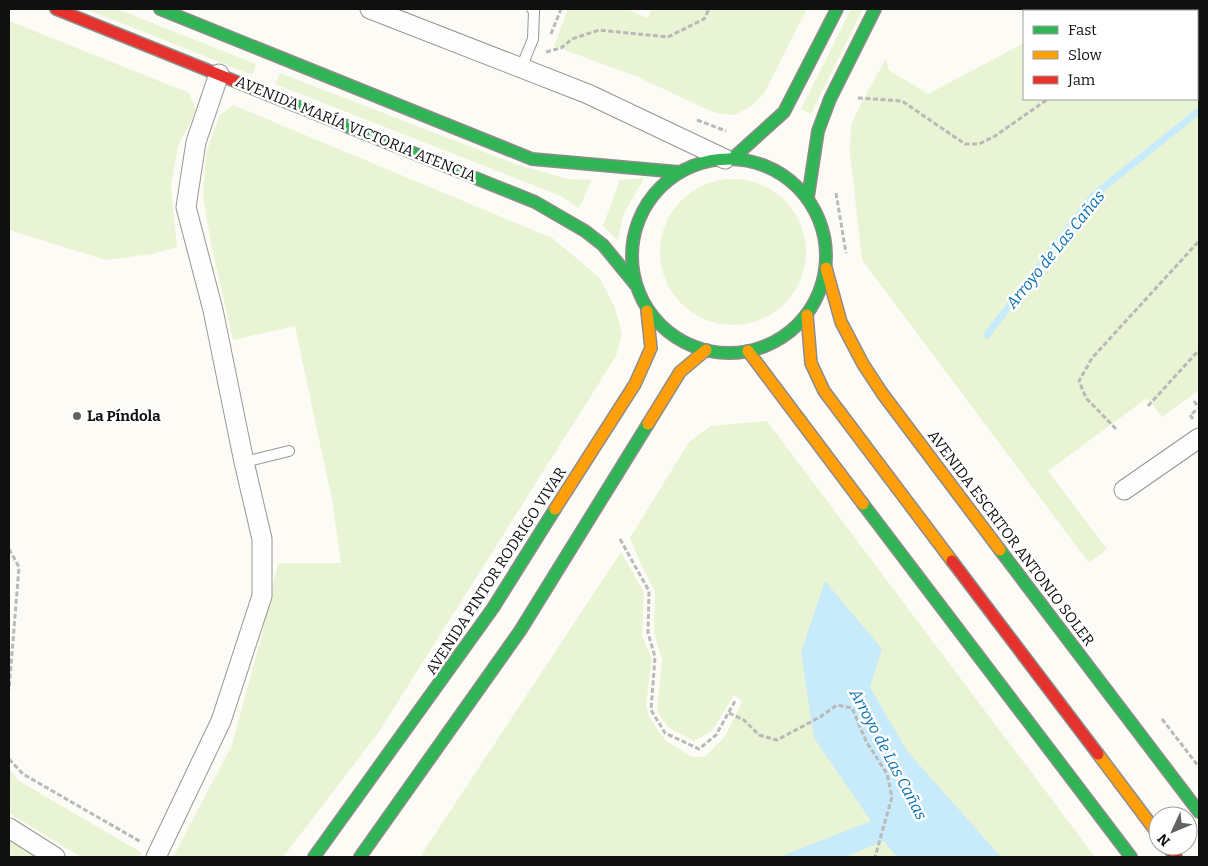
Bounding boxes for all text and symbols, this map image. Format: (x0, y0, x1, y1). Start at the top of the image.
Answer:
legend (1023, 10, 1198, 100)
text: Fast (1068, 21, 1097, 39)
text: Slow (1068, 46, 1103, 64)
text: Jam (1067, 71, 1096, 89)
street label: AVENIDA MARÍA VICTORIA ATENCIA (233, 72, 479, 186)
water label: Arroyo de Las Cañas (1002, 186, 1109, 313)
place label: La Píndola (87, 407, 161, 425)
marker: La Píndola (71, 410, 83, 422)
street label: AVENIDA ESCRITOR ANTONIO SOLER (924, 427, 1098, 649)
street label: AVENIDA PINTOR RODRIGO VIVAR (422, 464, 570, 678)
water label: Arroyo de Las Cañas (845, 685, 931, 823)
north arrow (1148, 806, 1198, 856)
text: N (1154, 830, 1174, 849)

